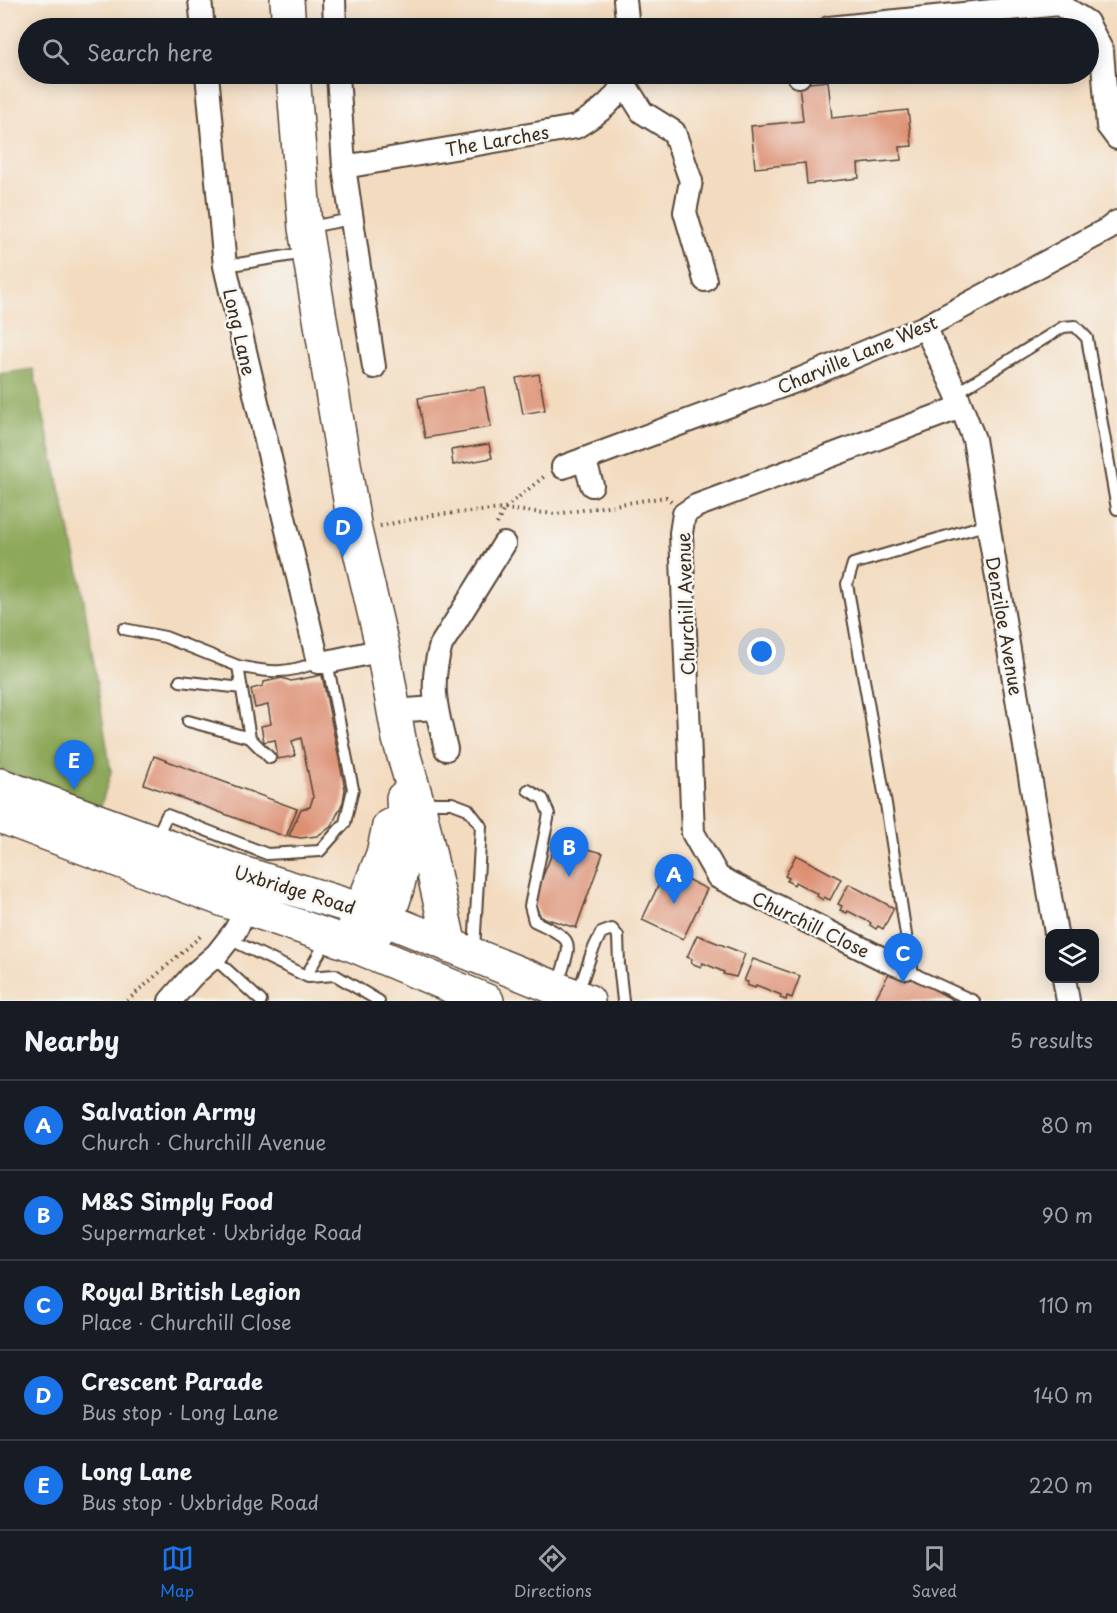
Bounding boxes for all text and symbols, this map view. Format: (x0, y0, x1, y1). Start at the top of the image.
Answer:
search box (18, 18, 1099, 84)
icon: search (39, 35, 72, 68)
text: Search here (87, 35, 213, 68)
street label: The Larches (443, 118, 551, 162)
street label: Long Lane (217, 286, 263, 378)
street label: Charville Lane West (773, 308, 941, 400)
pin: D (324, 508, 362, 557)
street label: Churchill Avenue (669, 532, 701, 676)
street label: Denziloe Avenue (980, 554, 1031, 698)
your location (747, 637, 776, 666)
pin: E (54, 740, 94, 790)
pin: B (550, 828, 588, 877)
pin: A (654, 854, 694, 904)
street label: Uxbridge Road (231, 858, 359, 920)
street label: Churchill Close (748, 884, 874, 964)
map controls (1045, 929, 1099, 983)
button: layers (1045, 929, 1099, 983)
pin: C (884, 934, 922, 983)
text: Nearby (24, 1021, 119, 1060)
text: 5 results (1010, 1025, 1093, 1055)
text: Salvation Army (81, 1094, 256, 1127)
text: A (36, 1110, 51, 1140)
text: 80 m (1041, 1110, 1093, 1140)
text: Church · Churchill Avenue (81, 1127, 326, 1157)
text: M&S Simply Food (81, 1184, 273, 1217)
text: B (37, 1200, 50, 1230)
text: 90 m (1042, 1200, 1093, 1230)
text: Supermarket · Uxbridge Road (81, 1217, 362, 1247)
text: Royal British Legion (81, 1274, 301, 1307)
text: C (36, 1290, 51, 1320)
text: 110 m (1039, 1290, 1093, 1320)
text: Place · Churchill Close (81, 1307, 292, 1337)
text: Crescent Parade (81, 1364, 263, 1397)
text: D (36, 1380, 51, 1410)
text: 140 m (1033, 1380, 1093, 1410)
text: Bus stop · Long Lane (81, 1397, 279, 1427)
text: Long Lane (81, 1454, 192, 1487)
text: E (37, 1470, 50, 1500)
text: 220 m (1029, 1470, 1093, 1500)
text: Bus stop · Uxbridge Road (81, 1487, 319, 1517)
tab: Map (160, 1542, 194, 1602)
tab: Directions (514, 1542, 592, 1602)
tab: Saved (912, 1542, 957, 1602)

